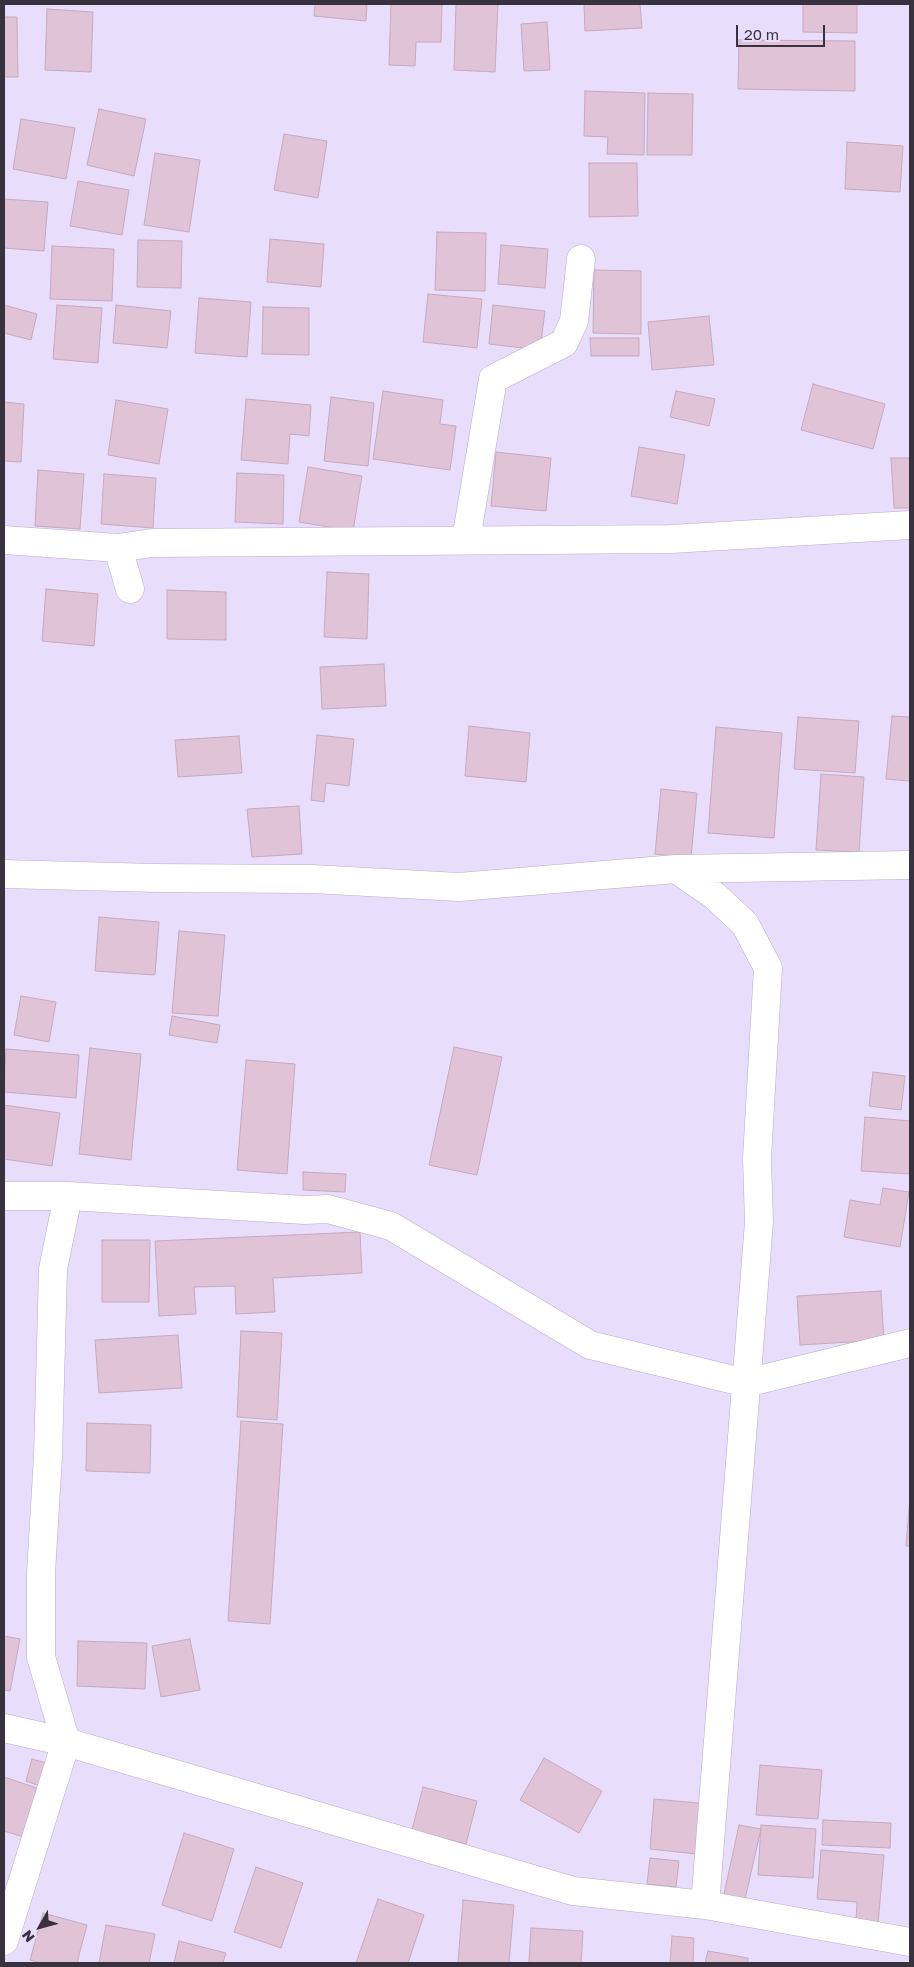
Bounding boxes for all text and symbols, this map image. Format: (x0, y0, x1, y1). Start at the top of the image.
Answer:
scale bar (739, 15, 828, 47)
text: 20 m (744, 25, 779, 43)
north arrow (15, 1902, 65, 1952)
text: N (18, 1927, 38, 1946)

